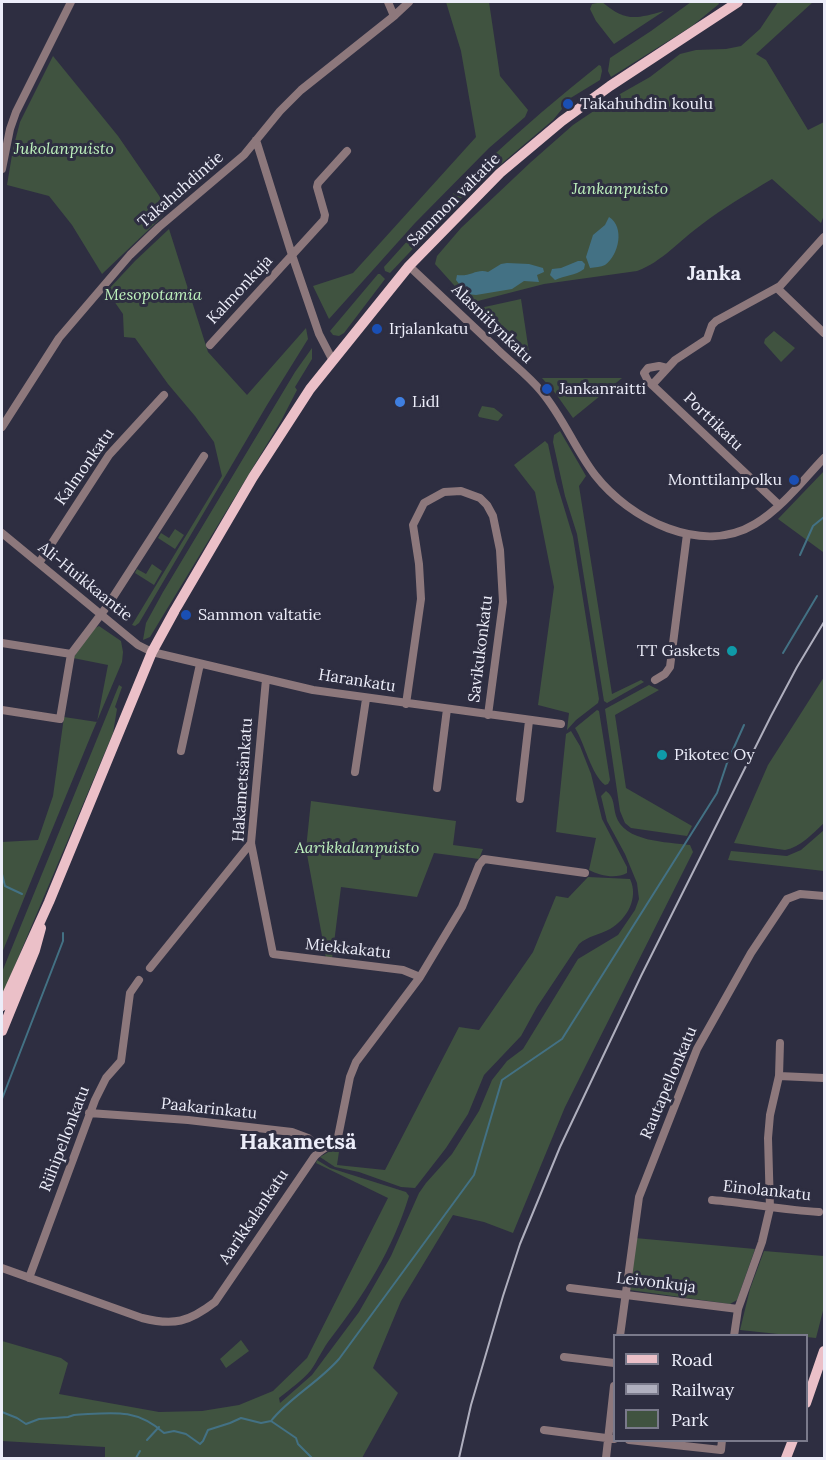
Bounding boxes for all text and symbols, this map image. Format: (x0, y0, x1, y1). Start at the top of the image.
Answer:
place label: Takahuhdin koulu (580, 94, 713, 114)
marker: Takahuhdin koulu (561, 97, 575, 111)
park label: Jukolanpuisto (14, 139, 114, 159)
street label: Takahuhdintie (134, 148, 228, 232)
street label: Sammon valtatie (404, 150, 504, 250)
park label: Jankanpuisto (572, 179, 668, 199)
street label: Kalmonkuja (203, 251, 277, 329)
district label: Janka (687, 262, 741, 286)
street label: Alasniitynkatu (447, 280, 537, 368)
park label: Mesopotamia (104, 285, 202, 305)
place label: Irjalankatu (389, 319, 468, 339)
marker: Irjalankatu (370, 322, 384, 336)
place label: Jankanraitti (559, 379, 646, 399)
marker: Jankanraitti (540, 382, 554, 396)
street label: Porttikatu (679, 389, 747, 455)
place label: Lidl (412, 392, 440, 412)
marker: Lidl (393, 395, 407, 409)
street label: Kalmonkatu (51, 425, 119, 509)
place label: Monttilanpolku (668, 470, 782, 490)
marker: Monttilanpolku (787, 473, 801, 487)
street label: Ali-Huikkaantie (34, 538, 136, 626)
street label: Savikukonkatu (465, 594, 497, 704)
place label: Sammon valtatie (198, 605, 321, 625)
marker: Sammon valtatie (179, 608, 193, 622)
place label: TT Gaskets (637, 641, 720, 661)
marker: TT Gaskets (725, 644, 739, 658)
street label: Harankatu (317, 665, 397, 697)
street label: Hakametsänkatu (229, 717, 257, 843)
place label: Pikotec Oy (674, 745, 755, 765)
marker: Pikotec Oy (655, 748, 669, 762)
park label: Aarikkalanpuisto (295, 838, 419, 858)
street label: Miekkakatu (304, 935, 392, 963)
street label: Rautapellonkatu (637, 1024, 701, 1142)
street label: Riihipellonkatu (36, 1083, 94, 1195)
street label: Paakarinkatu (160, 1094, 258, 1124)
district label: Hakametsä (240, 1130, 356, 1156)
street label: Aarikkalankatu (215, 1166, 293, 1268)
street label: Einolankatu (722, 1177, 812, 1205)
street label: Leivonkuja (615, 1269, 697, 1297)
legend (613, 1334, 808, 1442)
text: Road (671, 1348, 713, 1371)
text: Railway (671, 1378, 734, 1401)
text: Park (671, 1408, 708, 1431)

